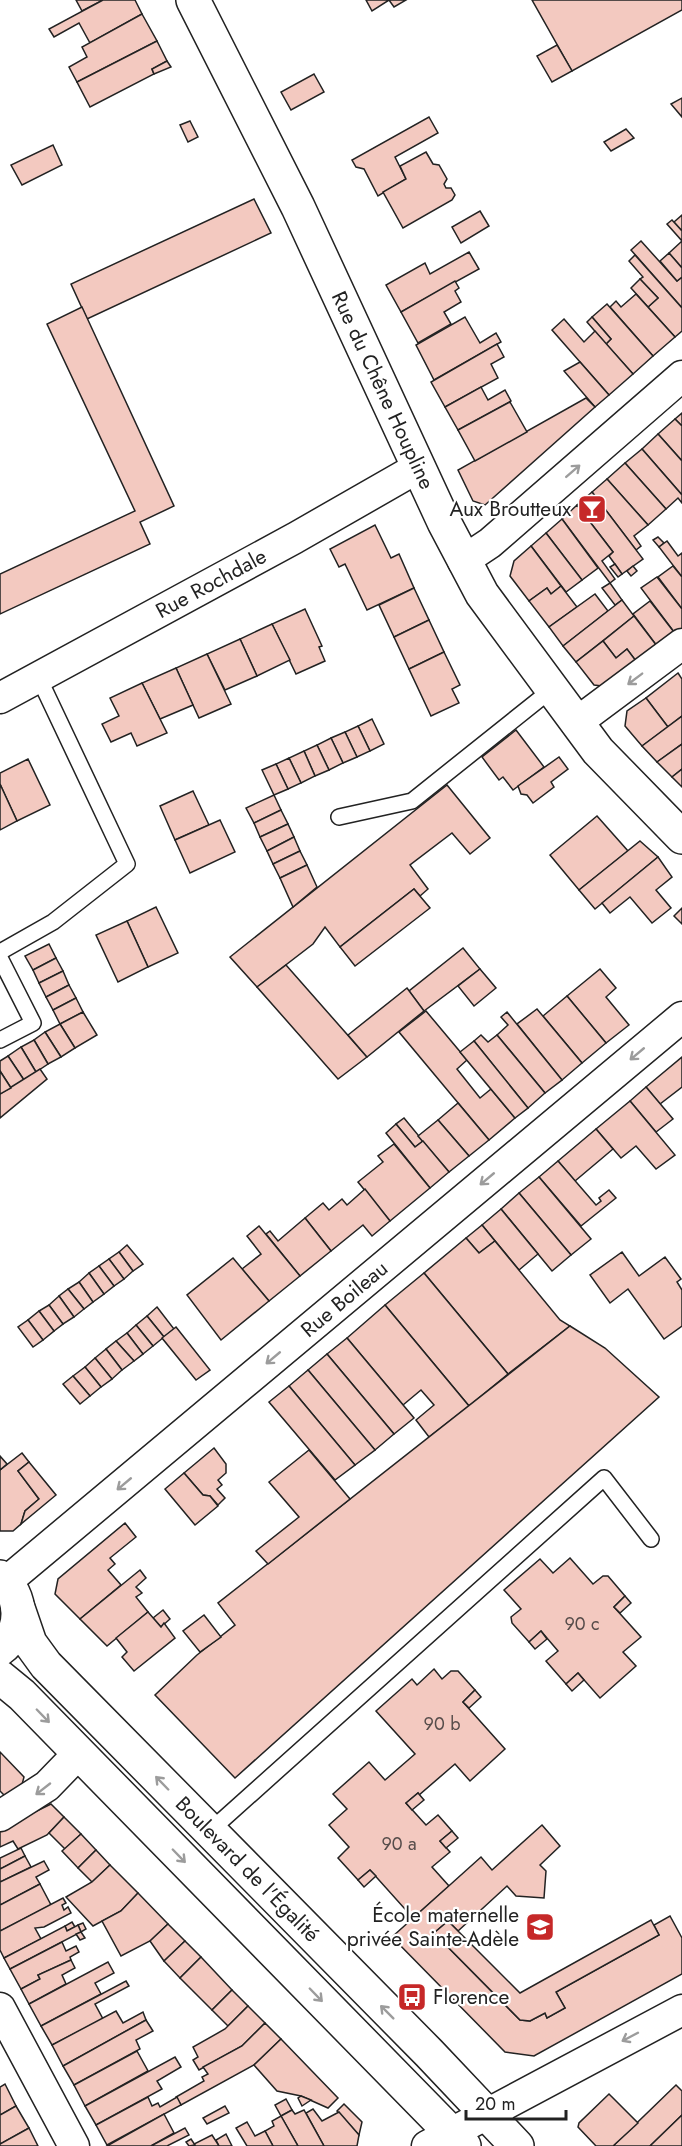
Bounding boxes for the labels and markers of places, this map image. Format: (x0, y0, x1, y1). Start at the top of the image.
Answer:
bar icon: Aux Broutteux (576, 493, 608, 525)
place label: Aux Broutteux (450, 494, 571, 524)
place label: École maternelle privée Sainte-Adèle (347, 1900, 519, 1954)
school or university icon: École maternelle privée Sainte-Adèle (524, 1911, 556, 1943)
bus stop icon: Florence (396, 1981, 428, 2013)
place label: Florence (433, 1982, 510, 2012)

